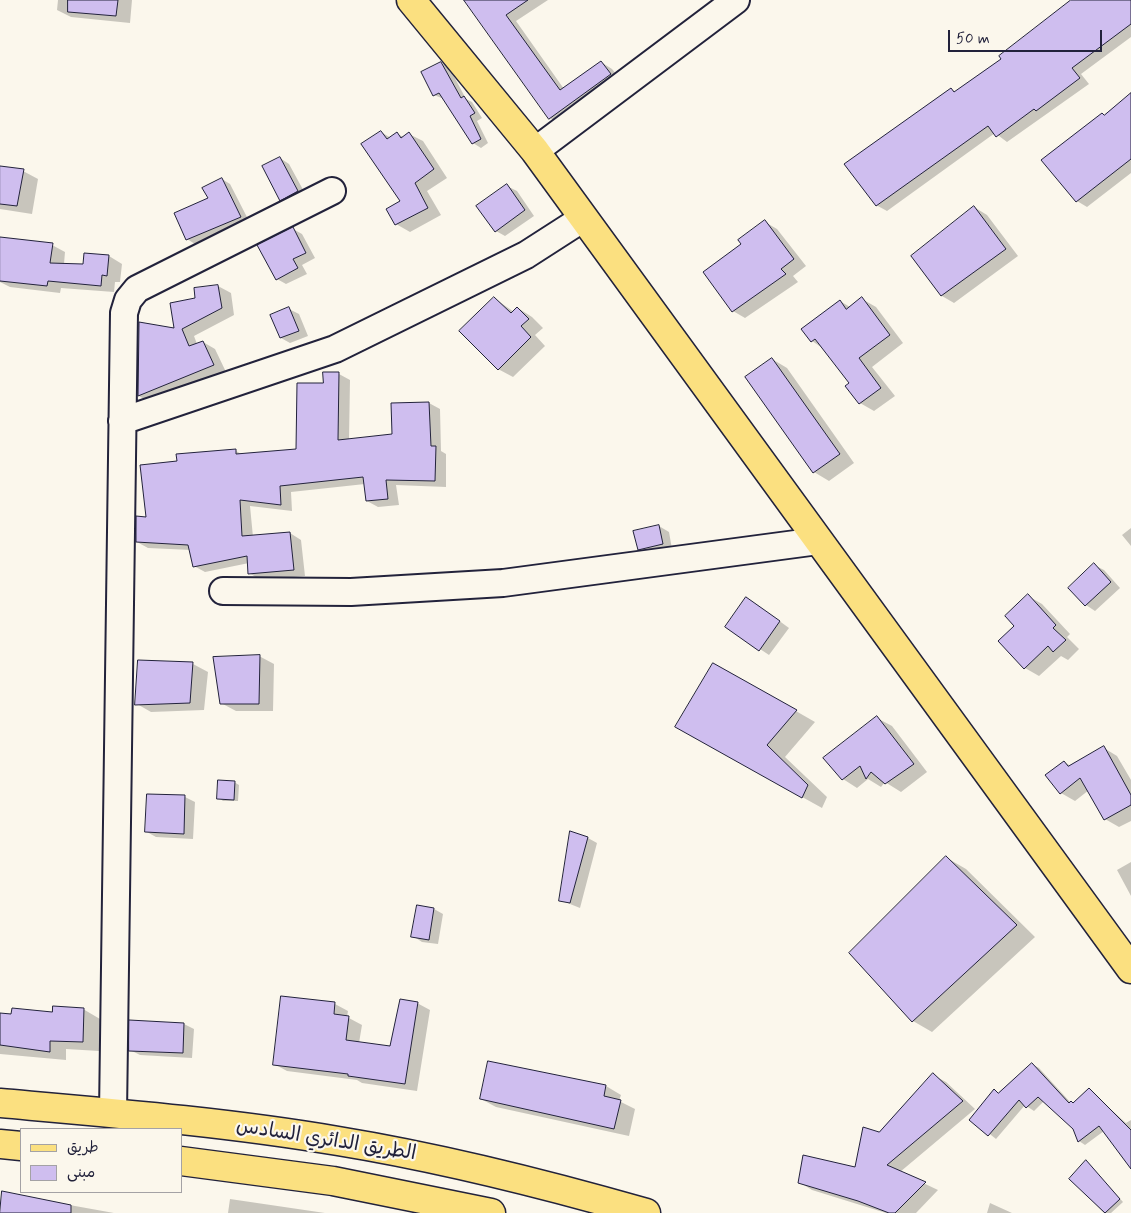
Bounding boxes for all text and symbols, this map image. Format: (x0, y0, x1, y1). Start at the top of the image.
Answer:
scale bar (951, 20, 1105, 52)
text: 50 m (956, 29, 990, 49)
street label: الطريق الدائري السادس (234, 1115, 418, 1167)
legend (20, 1128, 182, 1193)
text: طريق (67, 1138, 99, 1158)
text: مبنى (67, 1163, 95, 1183)

